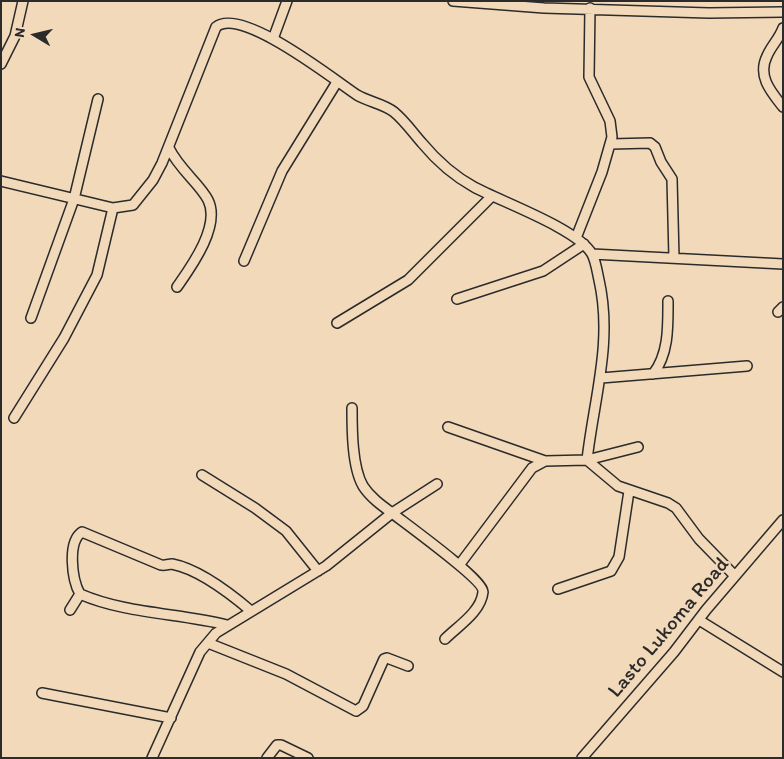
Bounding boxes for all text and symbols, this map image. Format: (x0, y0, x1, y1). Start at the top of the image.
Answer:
north arrow (10, 10, 60, 60)
text: N (11, 27, 29, 39)
street label: Lasto Lukoma Road (603, 553, 735, 703)

